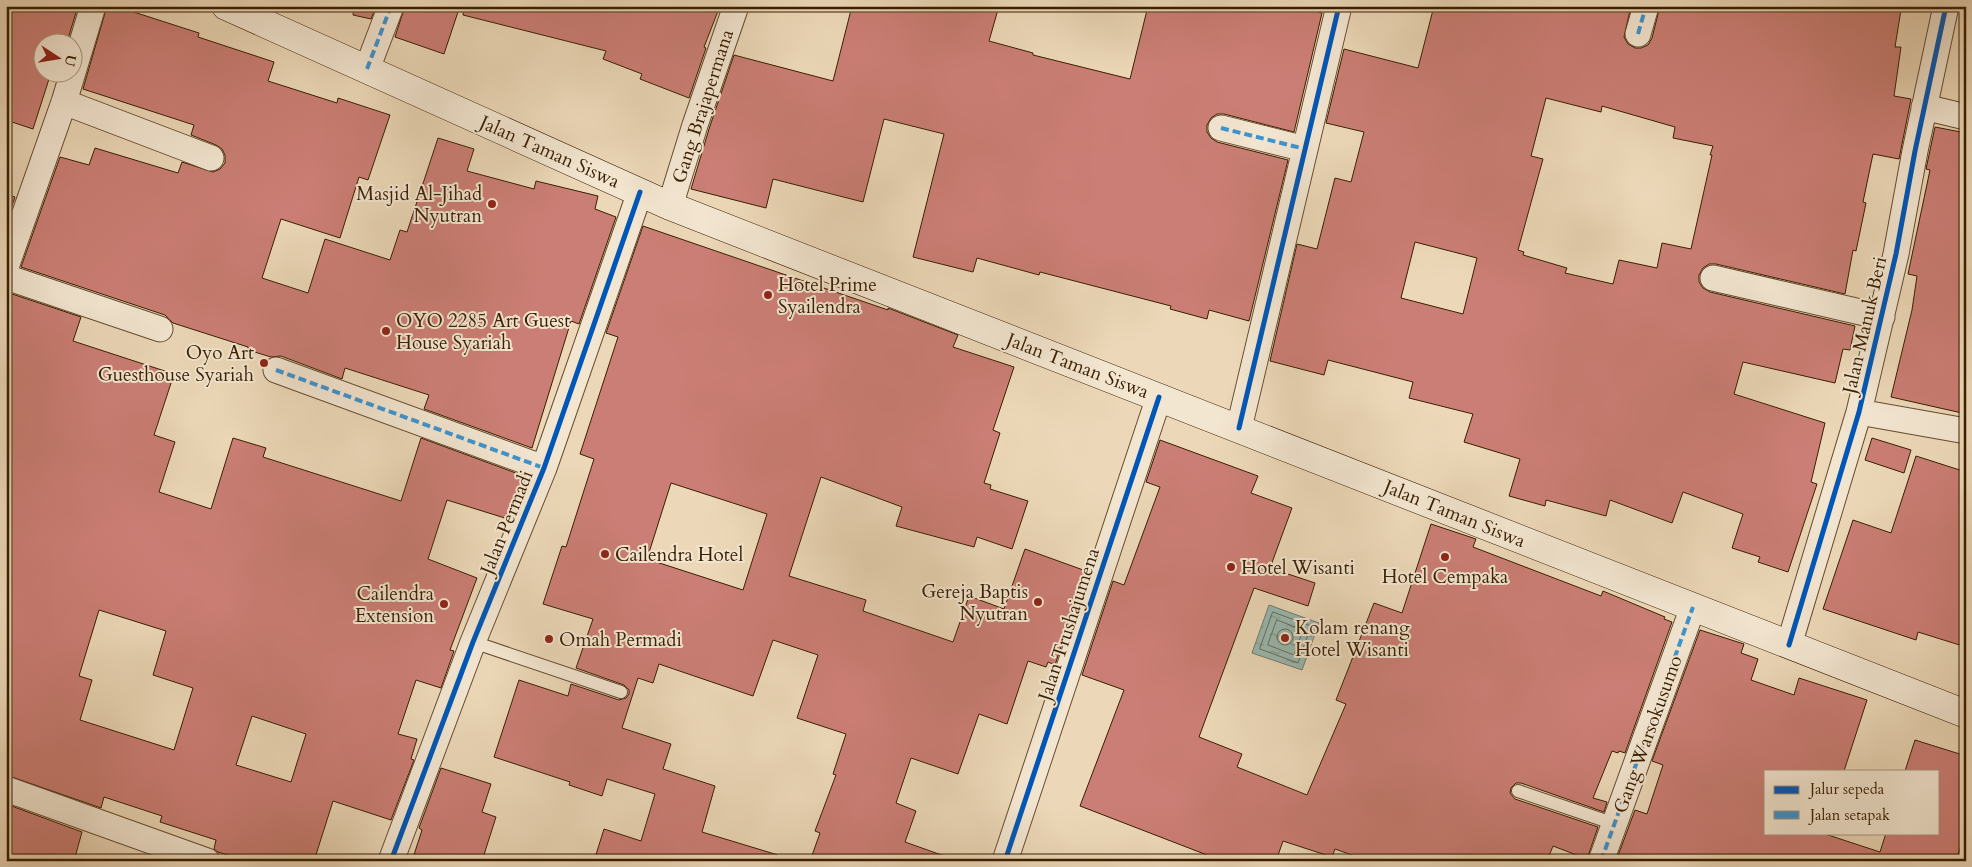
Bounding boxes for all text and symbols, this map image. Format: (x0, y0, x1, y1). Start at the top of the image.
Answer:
street label: Gang Brajapermana (666, 26, 740, 187)
north arrow (32, 32, 82, 82)
text: U (60, 53, 81, 69)
street label: Jalan Taman Siswa (473, 108, 624, 194)
place label: Masjid Al-Jihad Nyutran (356, 181, 482, 229)
marker: Masjid Al-Jihad Nyutran (486, 198, 498, 210)
street label: Jalan Manuk Beri (1836, 254, 1893, 399)
place label: Hotel Prime Syailendra (778, 272, 877, 320)
marker: Hotel Prime Syailendra (762, 289, 774, 301)
place label: OYO 2285 Art Guest House Syariah (396, 308, 570, 356)
marker: OYO 2285 Art Guest House Syariah (380, 325, 392, 337)
street label: Jalan Taman Siswa (1000, 326, 1153, 405)
place label: Oyo Art Guesthouse Syariah (98, 340, 255, 388)
marker: Oyo Art Guesthouse Syariah (258, 357, 270, 369)
street label: Jalan Permadi (473, 466, 540, 581)
street label: Jalan Taman Siswa (1377, 473, 1529, 554)
place label: Cailendra Hotel (615, 542, 743, 568)
street label: Jalan Trushajumena (1031, 545, 1106, 707)
marker: Cailendra Hotel (599, 548, 611, 560)
marker: Hotel Cempaka (1439, 551, 1451, 563)
place label: Hotel Wisanti (1241, 555, 1355, 581)
marker: Hotel Wisanti (1225, 561, 1237, 573)
place label: Hotel Cempaka (1382, 564, 1508, 590)
place label: Gereja Baptis Nyutran (921, 579, 1028, 627)
place label: Cailendra Extension (355, 581, 434, 629)
marker: Gereja Baptis Nyutran (1032, 596, 1044, 608)
marker: Cailendra Extension (438, 598, 450, 610)
place label: Kolam renang Hotel Wisanti (1295, 615, 1410, 663)
place label: Omah Permadi (559, 627, 682, 653)
marker: Kolam renang Hotel Wisanti (1279, 632, 1291, 644)
marker: Omah Permadi (543, 633, 555, 645)
street label: Gang Warsokusumo (1607, 652, 1689, 817)
legend (1764, 770, 1940, 834)
text: Jalur sepeda (1808, 779, 1885, 799)
text: Jalan setapak (1808, 805, 1890, 825)

